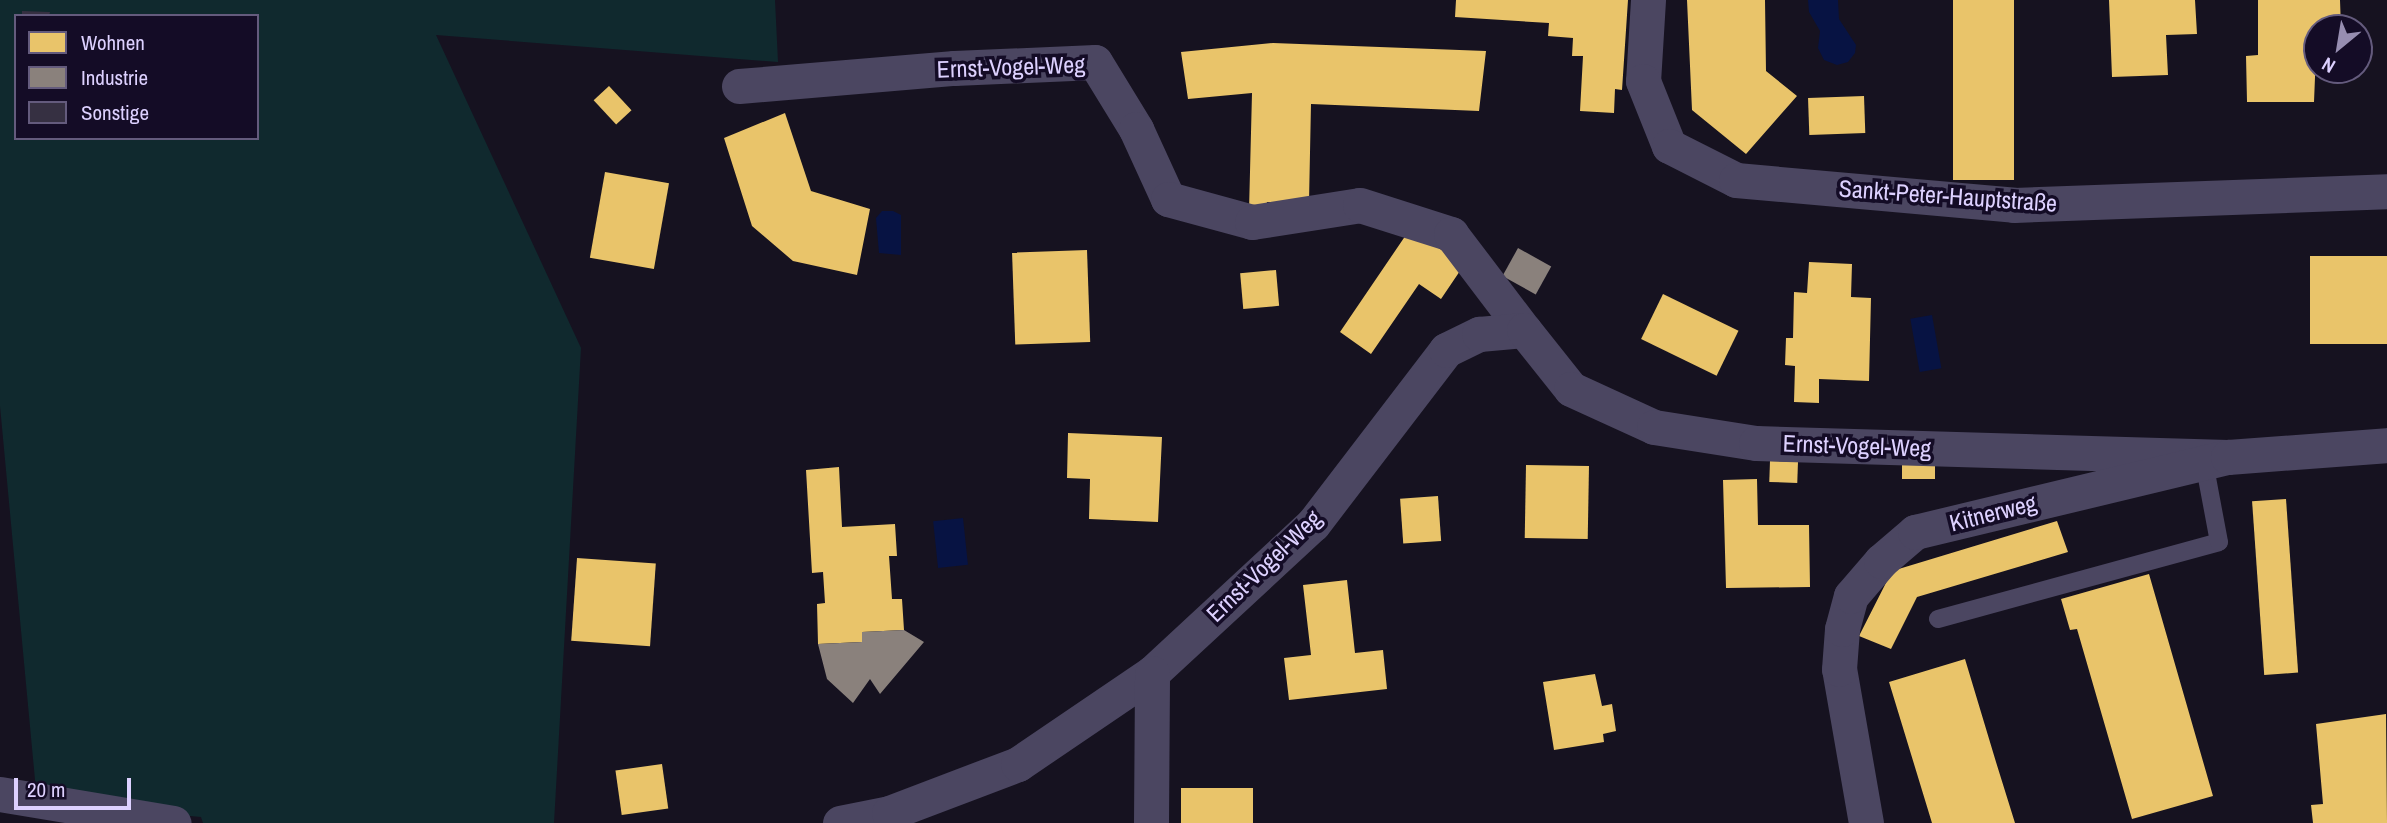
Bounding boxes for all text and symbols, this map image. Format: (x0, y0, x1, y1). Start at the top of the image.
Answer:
legend (14, 14, 259, 140)
north arrow (2303, 14, 2373, 84)
text: Wohnen (81, 28, 145, 57)
street label: Ernst-Vogel-Weg (936, 50, 1086, 84)
text: N (2317, 51, 2340, 80)
text: Industrie (81, 63, 148, 92)
text: Sonstige (81, 98, 149, 127)
street label: Sankt-Peter-Hauptstraße (1838, 174, 2058, 218)
street label: Ernst-Vogel-Weg (1782, 429, 1932, 463)
street label: Kitnerweg (1947, 488, 2039, 538)
street label: Ernst-Vogel-Weg (1201, 504, 1327, 628)
scale bar (18, 764, 135, 808)
text: 20 m (27, 775, 65, 804)

